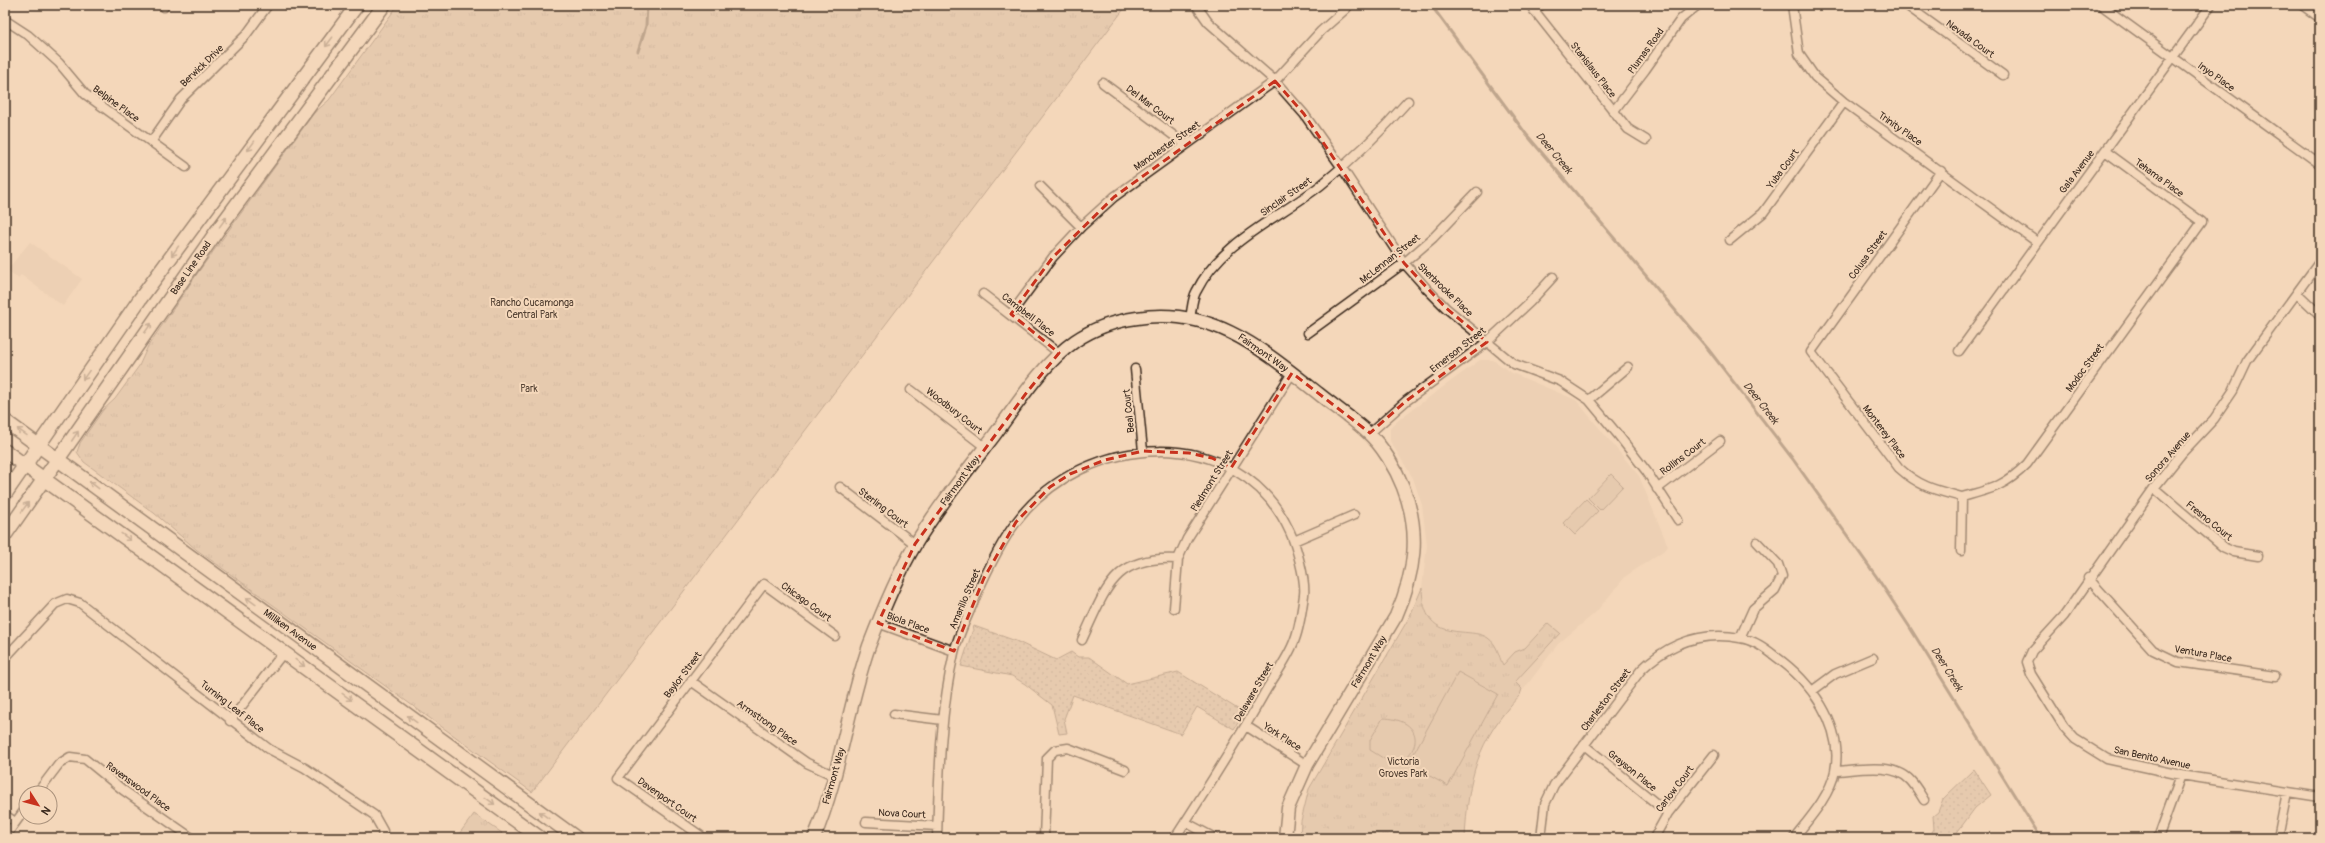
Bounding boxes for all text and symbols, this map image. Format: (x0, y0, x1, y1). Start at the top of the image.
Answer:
street label: Nevada Court (1944, 17, 1997, 61)
street label: Plumas Road (1625, 26, 1667, 76)
one-way arrow (325, 36, 333, 47)
street label: Stanislaus Place (1568, 40, 1618, 100)
street label: Berwick Drive (178, 42, 226, 90)
street label: Inyo Place (2195, 60, 2237, 94)
street label: Belpine Place (90, 83, 142, 125)
street label: Del Mar Court (1123, 83, 1177, 128)
street label: Trinity Place (1876, 109, 1924, 149)
street label: Manchester Street (1132, 118, 1203, 173)
water label: Deer Creek (1533, 130, 1576, 177)
one-way arrow (247, 141, 255, 152)
street label: Yuba Court (1764, 146, 1802, 192)
street label: Gala Avenue (2057, 148, 2097, 196)
street label: Tehama Place (2132, 156, 2186, 200)
street label: Sinclair Street (1258, 174, 1315, 219)
one-way arrow (219, 217, 228, 228)
street label: Colusa Street (1846, 227, 1890, 282)
street label: McLennan Street (1357, 231, 1423, 286)
street label: Base Line Road (168, 239, 214, 297)
one-way arrow (170, 246, 179, 257)
street label: Sherbrooke Place (1415, 261, 1475, 319)
street label: Campbell Place (999, 291, 1057, 339)
park label: Rancho Cucamonga Central Park (490, 297, 574, 321)
one-way arrow (144, 323, 152, 334)
street label: Emerson Street (1428, 324, 1489, 375)
street label: Fairmont Way (1235, 331, 1291, 375)
street label: Modoc Street (2063, 341, 2107, 395)
one-way arrow (82, 369, 90, 380)
water label: Deer Creek (1740, 379, 1782, 428)
park label: Park (520, 383, 539, 395)
street label: Woodbury Court (923, 385, 985, 437)
street label: Beal Court (1121, 388, 1137, 433)
street label: Monterey Place (1860, 403, 1908, 461)
one-way arrow (16, 428, 27, 436)
street label: Sonora Avenue (2143, 429, 2193, 485)
one-way arrow (71, 431, 79, 442)
street label: Rollins Court (1658, 435, 1709, 478)
street label: Piedmont Street (1188, 447, 1236, 514)
street label: Fairmont Way (938, 453, 983, 508)
one-way arrow (88, 481, 99, 489)
street label: Sterling Court (856, 485, 911, 531)
street label: Fresno Court (2183, 499, 2235, 544)
one-way arrow (21, 502, 29, 513)
one-way arrow (120, 533, 131, 542)
street label: Amarillo Street (947, 566, 984, 631)
street label: Chicago Court (779, 580, 834, 625)
one-way arrow (246, 597, 257, 605)
street label: Milliken Avenue (261, 607, 319, 653)
street label: Biola Place (885, 610, 931, 636)
street label: Fairmont Way (1349, 633, 1390, 690)
street label: Ventura Place (2173, 643, 2233, 665)
water label: Deer Creek (1928, 644, 1967, 695)
street label: Baylor Street (662, 649, 705, 701)
one-way arrow (294, 659, 305, 667)
street label: Delaware Street (1232, 659, 1276, 724)
street label: Charleston Street (1579, 666, 1634, 734)
street label: Turning Leaf Place (198, 678, 267, 736)
one-way arrow (341, 693, 352, 701)
street label: Armstrong Place (734, 698, 800, 748)
one-way arrow (407, 715, 418, 723)
street label: York Place (1260, 720, 1303, 754)
street label: San Benito Avenue (2113, 744, 2192, 772)
street label: Fairmont Way (820, 745, 848, 806)
street label: Grayson Place (1605, 748, 1659, 794)
park label: Victoria Groves Park (1379, 756, 1428, 780)
street label: Ravenswood Place (103, 760, 173, 814)
street label: Carlow Court (1654, 763, 1697, 815)
street label: Davenport Court (635, 775, 700, 825)
north arrow (18, 785, 58, 825)
one-way arrow (484, 796, 495, 805)
text: N (38, 804, 53, 818)
street label: Nova Court (878, 807, 927, 821)
one-way arrow (539, 811, 550, 819)

